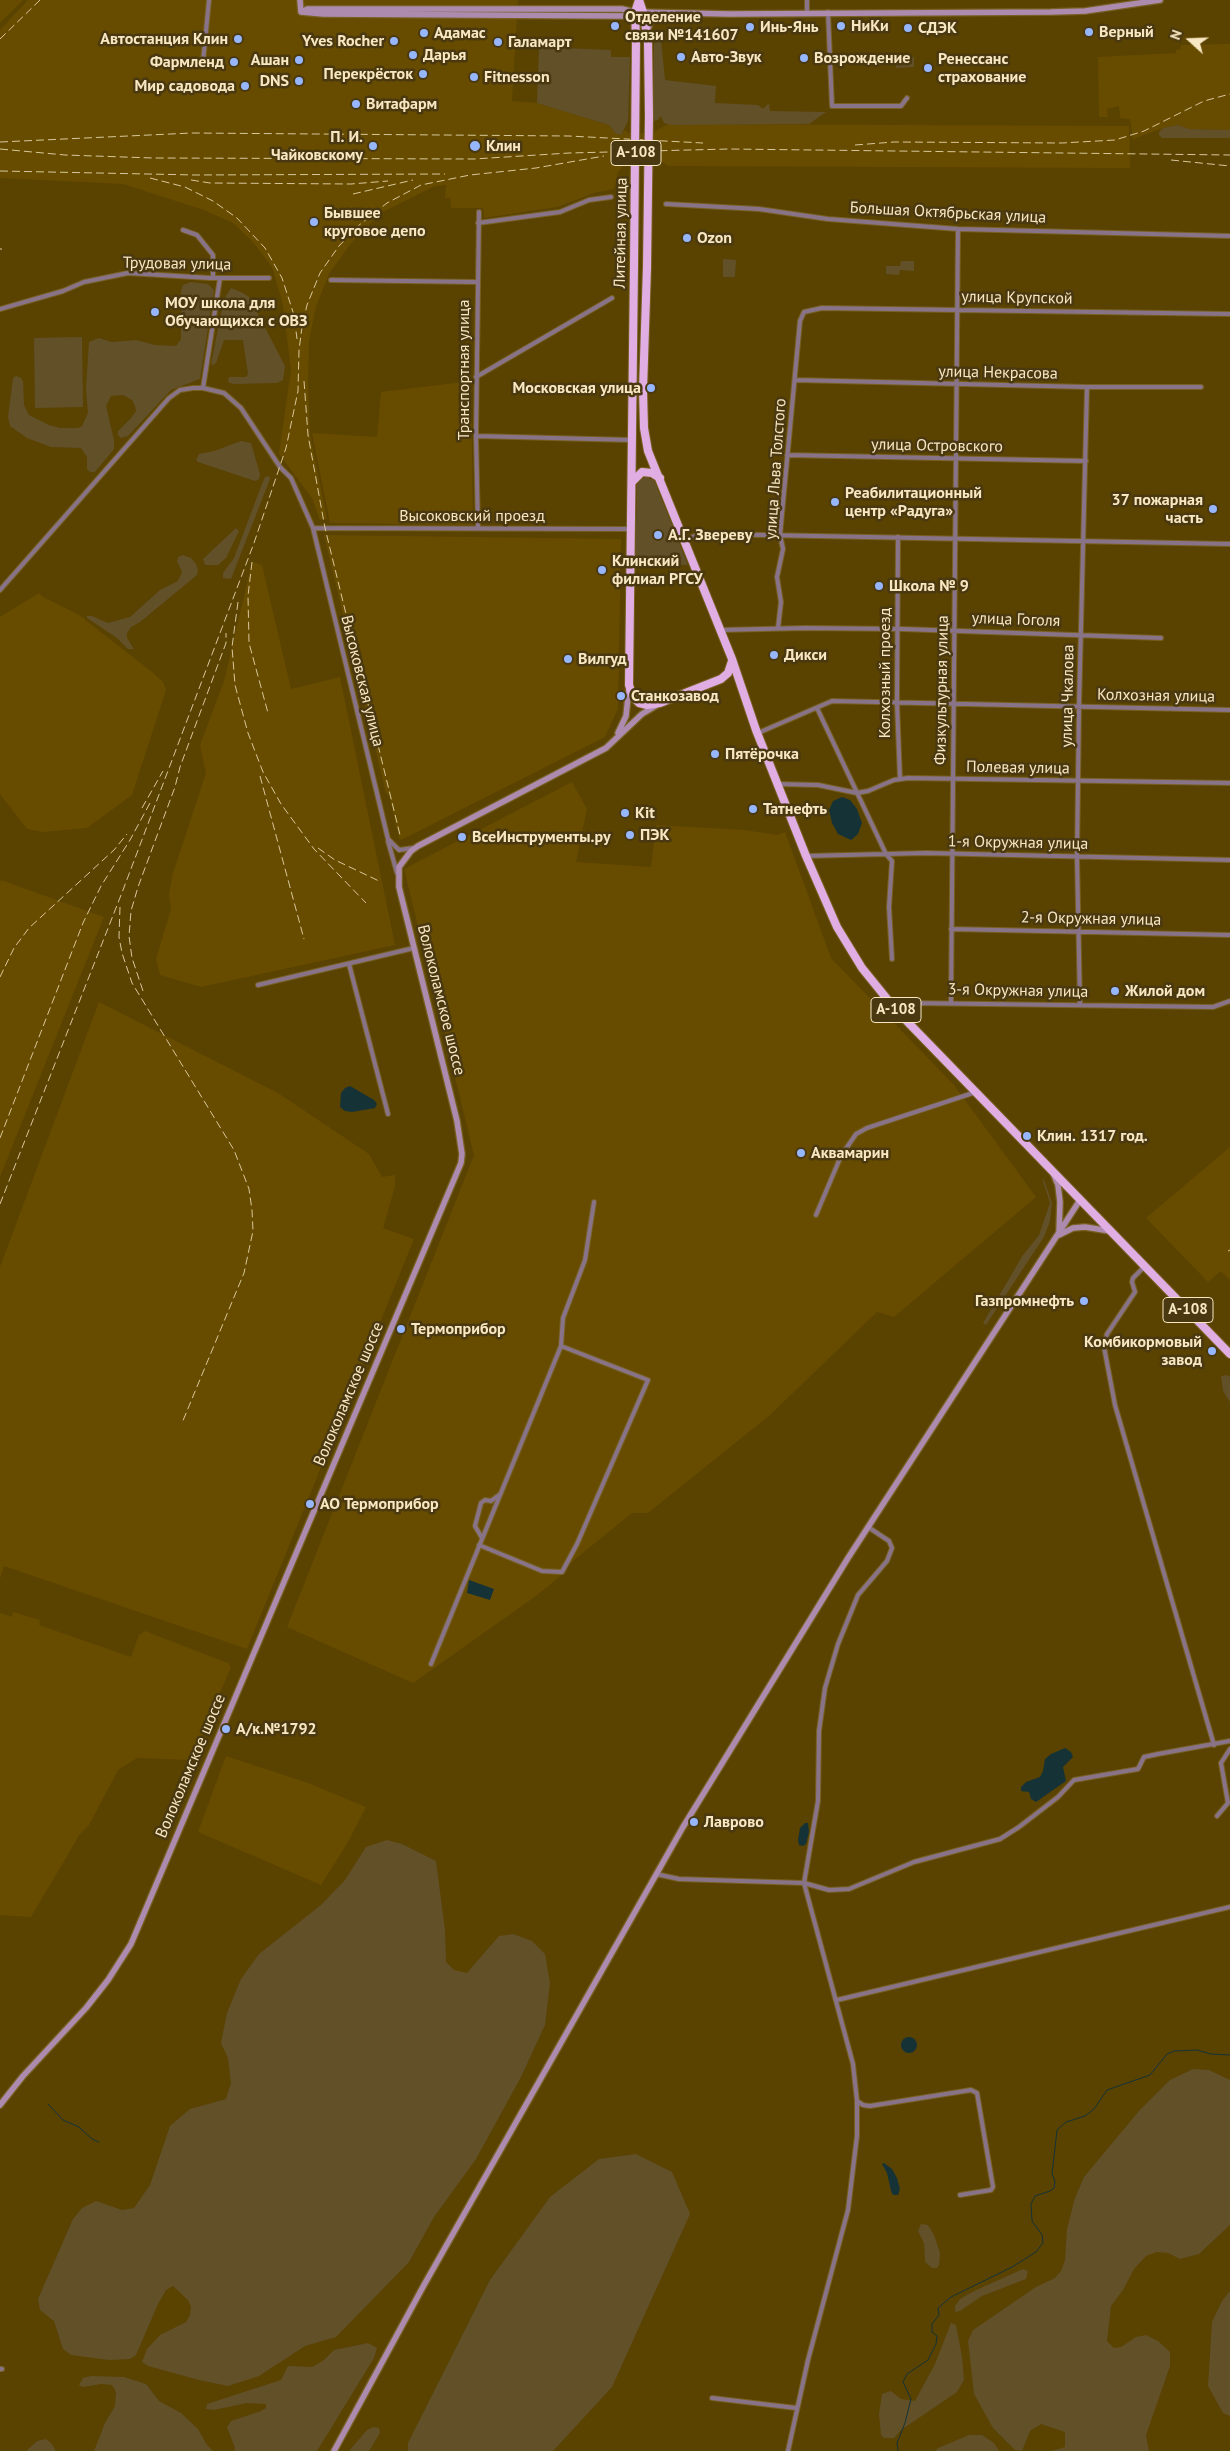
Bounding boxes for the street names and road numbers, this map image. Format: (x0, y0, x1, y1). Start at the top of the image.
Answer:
road number: А-108 (611, 140, 661, 166)
street label: Литейная улица (610, 177, 632, 289)
street label: Большая Октябрьская улица (849, 198, 1047, 228)
street label: Трудовая улица (123, 253, 231, 275)
street label: улица Крупской (961, 287, 1073, 309)
street label: Транспортная улица (454, 300, 474, 440)
street label: улица Некрасова (938, 362, 1058, 384)
street label: улица Льва Толстого (761, 398, 791, 540)
street label: улица Островского (871, 435, 1003, 457)
street label: Высоковский проезд (399, 506, 545, 526)
street label: Колхозный проезд (875, 608, 895, 738)
street label: улица Гоголя (971, 609, 1061, 631)
street label: Высоковская улица (336, 613, 388, 749)
street label: Физкультурная улица (931, 615, 953, 765)
street label: улица Чкалова (1058, 644, 1078, 748)
street label: Колхозная улица (1097, 685, 1215, 707)
street label: Полевая улица (966, 757, 1070, 779)
street label: 1-я Окружная улица (948, 832, 1088, 854)
street label: 2-я Окружная улица (1021, 908, 1161, 930)
street label: Волоколамское шоссе (413, 923, 469, 1077)
street label: 3-я Окружная улица (948, 980, 1088, 1002)
road number: А-108 (871, 998, 921, 1022)
road number: А-108 (1163, 1298, 1213, 1322)
street label: Волоколамское шоссе (310, 1319, 388, 1469)
street label: Волоколамское шоссе (152, 1691, 230, 1841)

